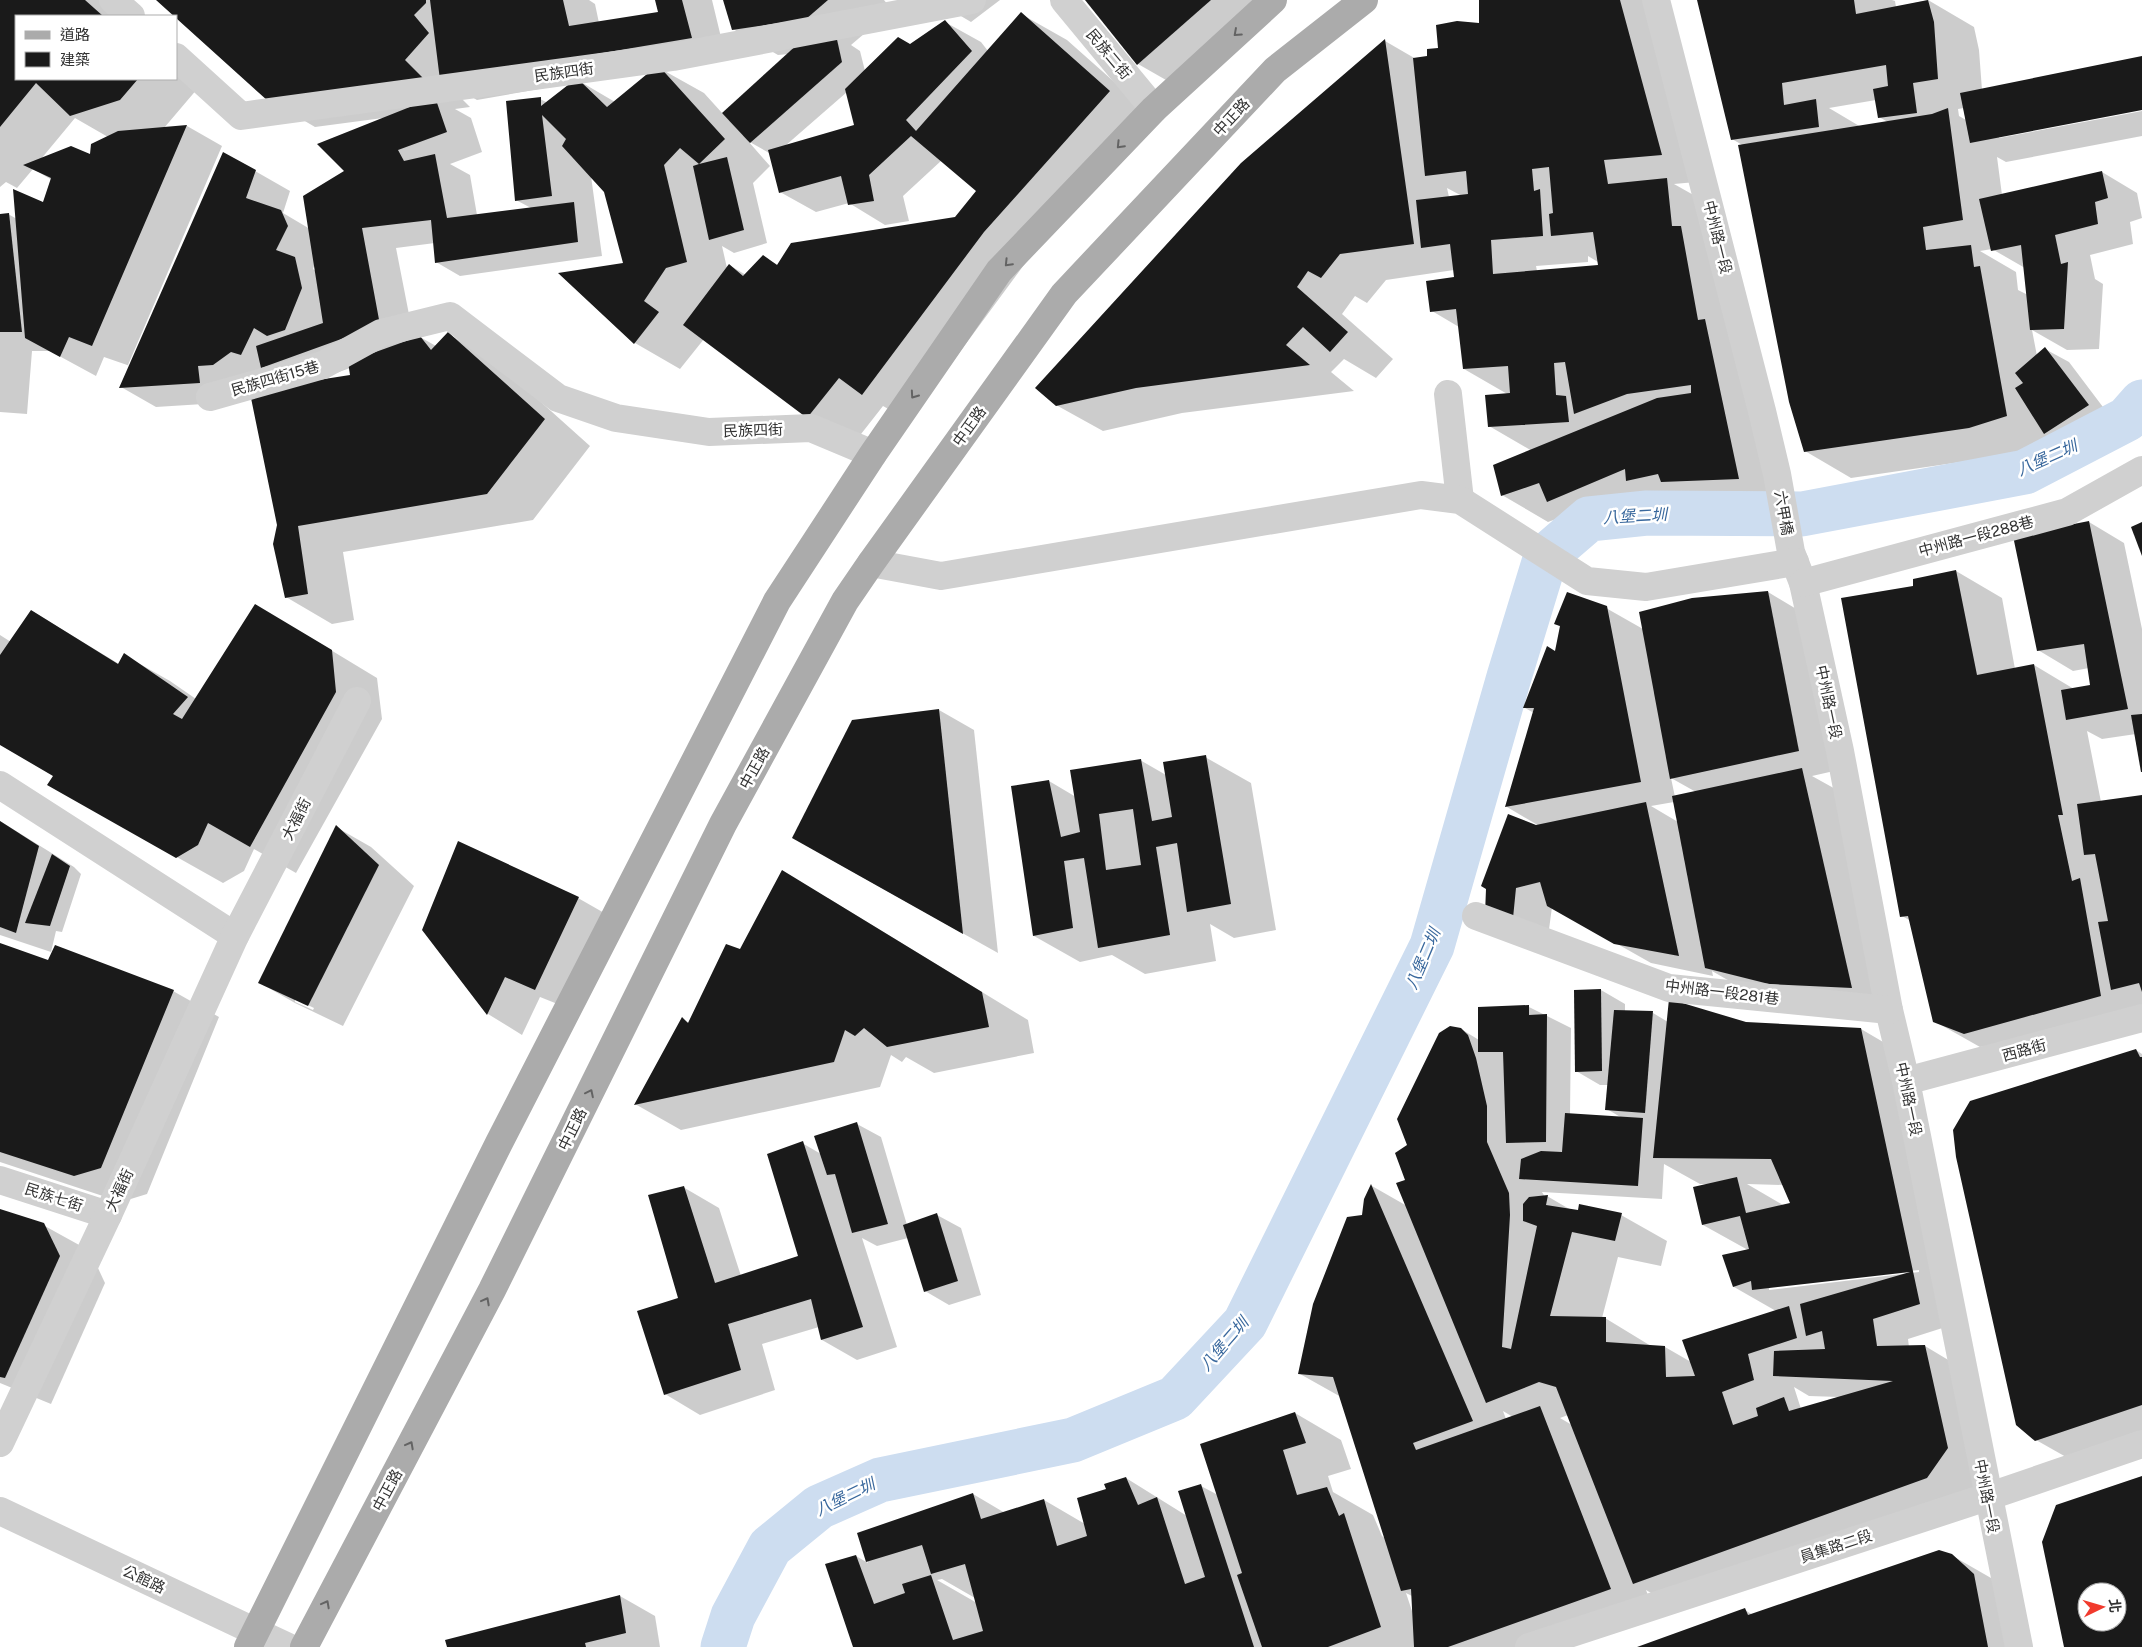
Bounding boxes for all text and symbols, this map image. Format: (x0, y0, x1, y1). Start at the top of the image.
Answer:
legend (15, 15, 178, 80)
text: 道路 (60, 26, 90, 43)
street label: 民族二街 (1083, 26, 1135, 82)
one-way arrow (1234, 27, 1243, 36)
text: 建築 (60, 51, 90, 68)
street label: 民族四街 (533, 59, 595, 85)
street label: 中正路 (1209, 95, 1253, 139)
one-way arrow (1117, 139, 1126, 148)
street label: 中州路一段 (1701, 199, 1735, 275)
one-way arrow (1005, 257, 1014, 266)
street label: 民族四街15巷 (229, 357, 321, 399)
one-way arrow (911, 389, 920, 399)
street label: 中正路 (949, 403, 989, 449)
street label: 民族四街 (723, 420, 783, 440)
water label: 八堡二圳 (2014, 435, 2082, 480)
street label: 六甲橋 (1772, 489, 1796, 537)
water label: 八堡二圳 (1603, 505, 1669, 527)
street label: 中州路一段288巷 (1917, 512, 2035, 560)
street label: 中州路一段 (1813, 664, 1845, 740)
street label: 中正路 (736, 744, 772, 792)
street label: 大福街 (278, 795, 314, 843)
water label: 八堡二圳 (1402, 924, 1445, 992)
street label: 中州路一段281巷 (1664, 977, 1780, 1007)
street label: 西路街 (2000, 1036, 2048, 1064)
street label: 中州路一段 (1893, 1061, 1925, 1137)
one-way arrow (584, 1089, 594, 1098)
street label: 中正路 (554, 1105, 590, 1153)
street label: 大福街 (102, 1166, 136, 1214)
street label: 民族七街 (23, 1180, 85, 1214)
one-way arrow (480, 1297, 490, 1306)
water label: 八堡二圳 (1196, 1312, 1253, 1374)
one-way arrow (404, 1441, 414, 1450)
street label: 中州路一段 (1971, 1458, 2003, 1534)
street label: 中正路 (369, 1466, 405, 1514)
water label: 八堡二圳 (812, 1474, 880, 1520)
street label: 員集路二段 (1798, 1526, 1874, 1566)
street label: 公館路 (120, 1562, 168, 1596)
north arrow (2077, 1582, 2127, 1632)
text: 北 (2106, 1598, 2124, 1614)
one-way arrow (320, 1600, 330, 1609)

